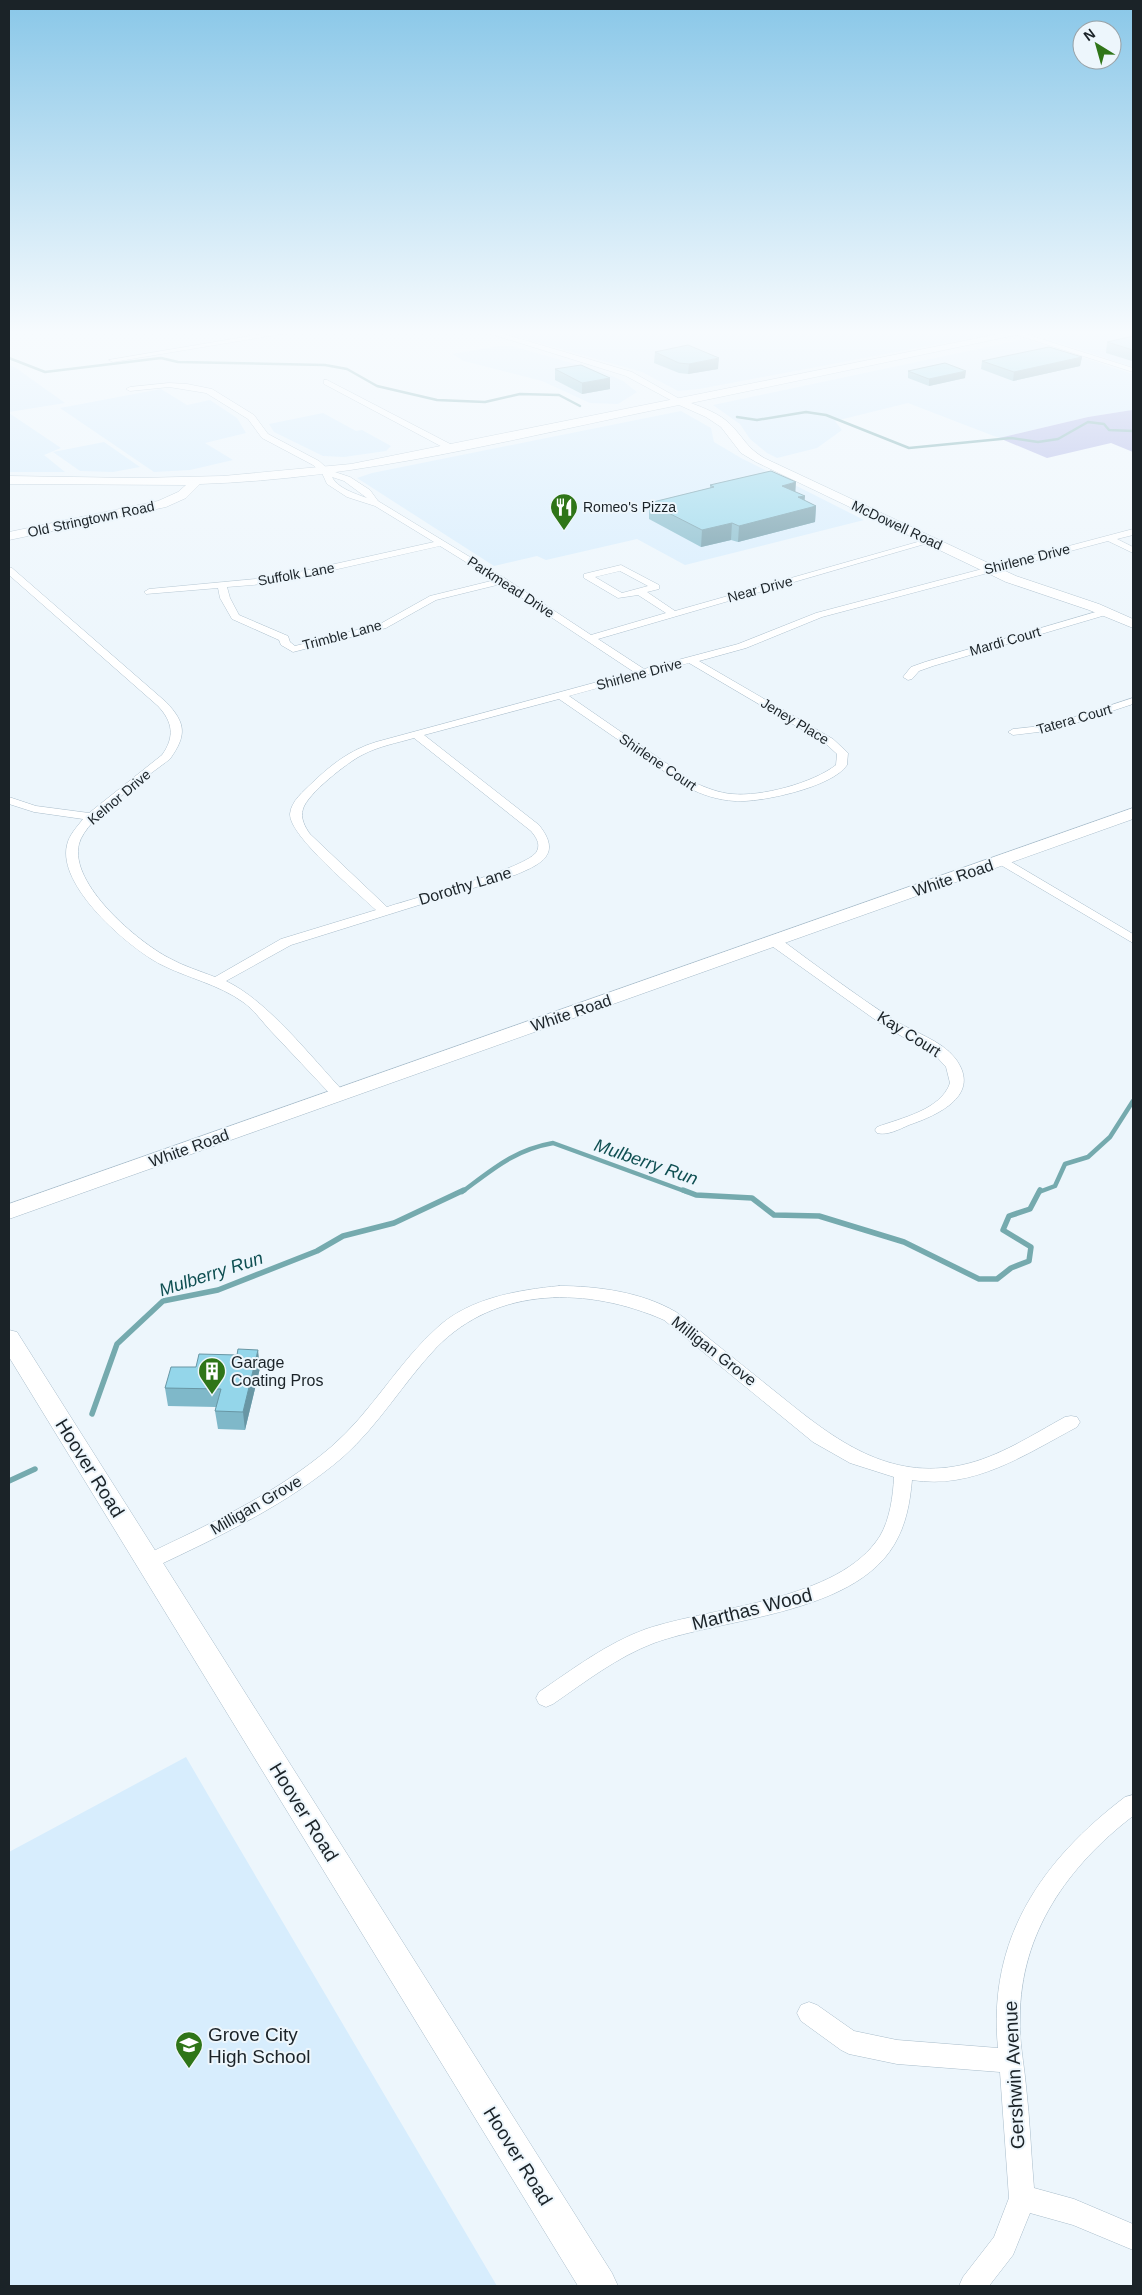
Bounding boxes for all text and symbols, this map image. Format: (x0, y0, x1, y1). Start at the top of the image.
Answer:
north arrow (1072, 20, 1122, 70)
text: N (1080, 25, 1098, 44)
restaurant icon: Romeo's Pizza (549, 492, 579, 531)
street label: McDowell Road (849, 497, 945, 553)
street label: Old Stringtown Road (26, 498, 156, 540)
place label: Romeo's Pizza (583, 499, 676, 515)
street label: Shirlene Drive (982, 541, 1072, 577)
street label: Parkmead Drive (465, 553, 558, 621)
street label: Suffolk Lane (256, 559, 336, 589)
street label: Near Drive (726, 573, 795, 605)
street label: Trimble Lane (301, 617, 383, 653)
street label: Mardi Court (968, 623, 1042, 659)
street label: Shirlene Drive (594, 655, 684, 693)
street label: Jeney Place (758, 694, 832, 748)
street label: Tatera Court (1035, 701, 1113, 737)
street label: Shirlene Court (616, 730, 700, 794)
street label: Kelnor Drive (84, 766, 154, 828)
street label: White Road (911, 856, 995, 900)
street label: Dorothy Lane (417, 864, 514, 908)
street label: White Road (529, 991, 613, 1035)
street label: Kay Court (874, 1008, 944, 1060)
street label: White Road (147, 1126, 231, 1170)
water label: Mulberry Run (592, 1135, 700, 1189)
water label: Mulberry Run (157, 1248, 265, 1300)
street label: Milligan Grove (668, 1313, 760, 1389)
place label: Garage Coating Pros (231, 1354, 324, 1389)
building icon: Garage Coating Pros (197, 1356, 227, 1395)
street label: Hoover Road (51, 1415, 129, 1521)
street label: Milligan Grove (207, 1472, 305, 1538)
street label: Marthas Wood (690, 1584, 814, 1634)
street label: Hoover Road (265, 1759, 343, 1865)
street label: Gershwin Avenue (1000, 2000, 1028, 2150)
place label: Grove City High School (208, 2024, 310, 2067)
school or university icon: Grove City High School (174, 2030, 204, 2069)
street label: Hoover Road (479, 2103, 557, 2209)

